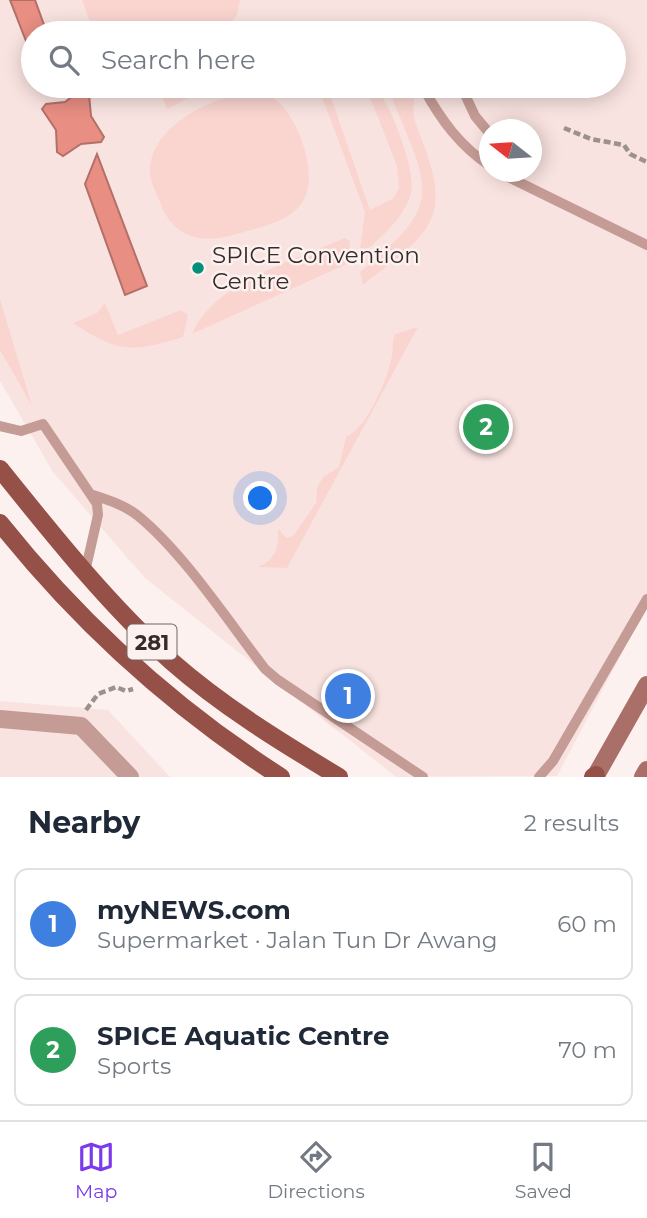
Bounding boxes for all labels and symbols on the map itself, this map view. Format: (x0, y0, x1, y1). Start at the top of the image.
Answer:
north arrow (479, 119, 542, 182)
place label: SPICE Convention Centre (212, 241, 420, 295)
marker: SPICE Convention Centre (190, 260, 206, 276)
pin: 2 (463, 401, 509, 453)
your location (243, 481, 277, 515)
road number: 281 (128, 624, 176, 660)
pin: 1 (325, 670, 371, 722)

